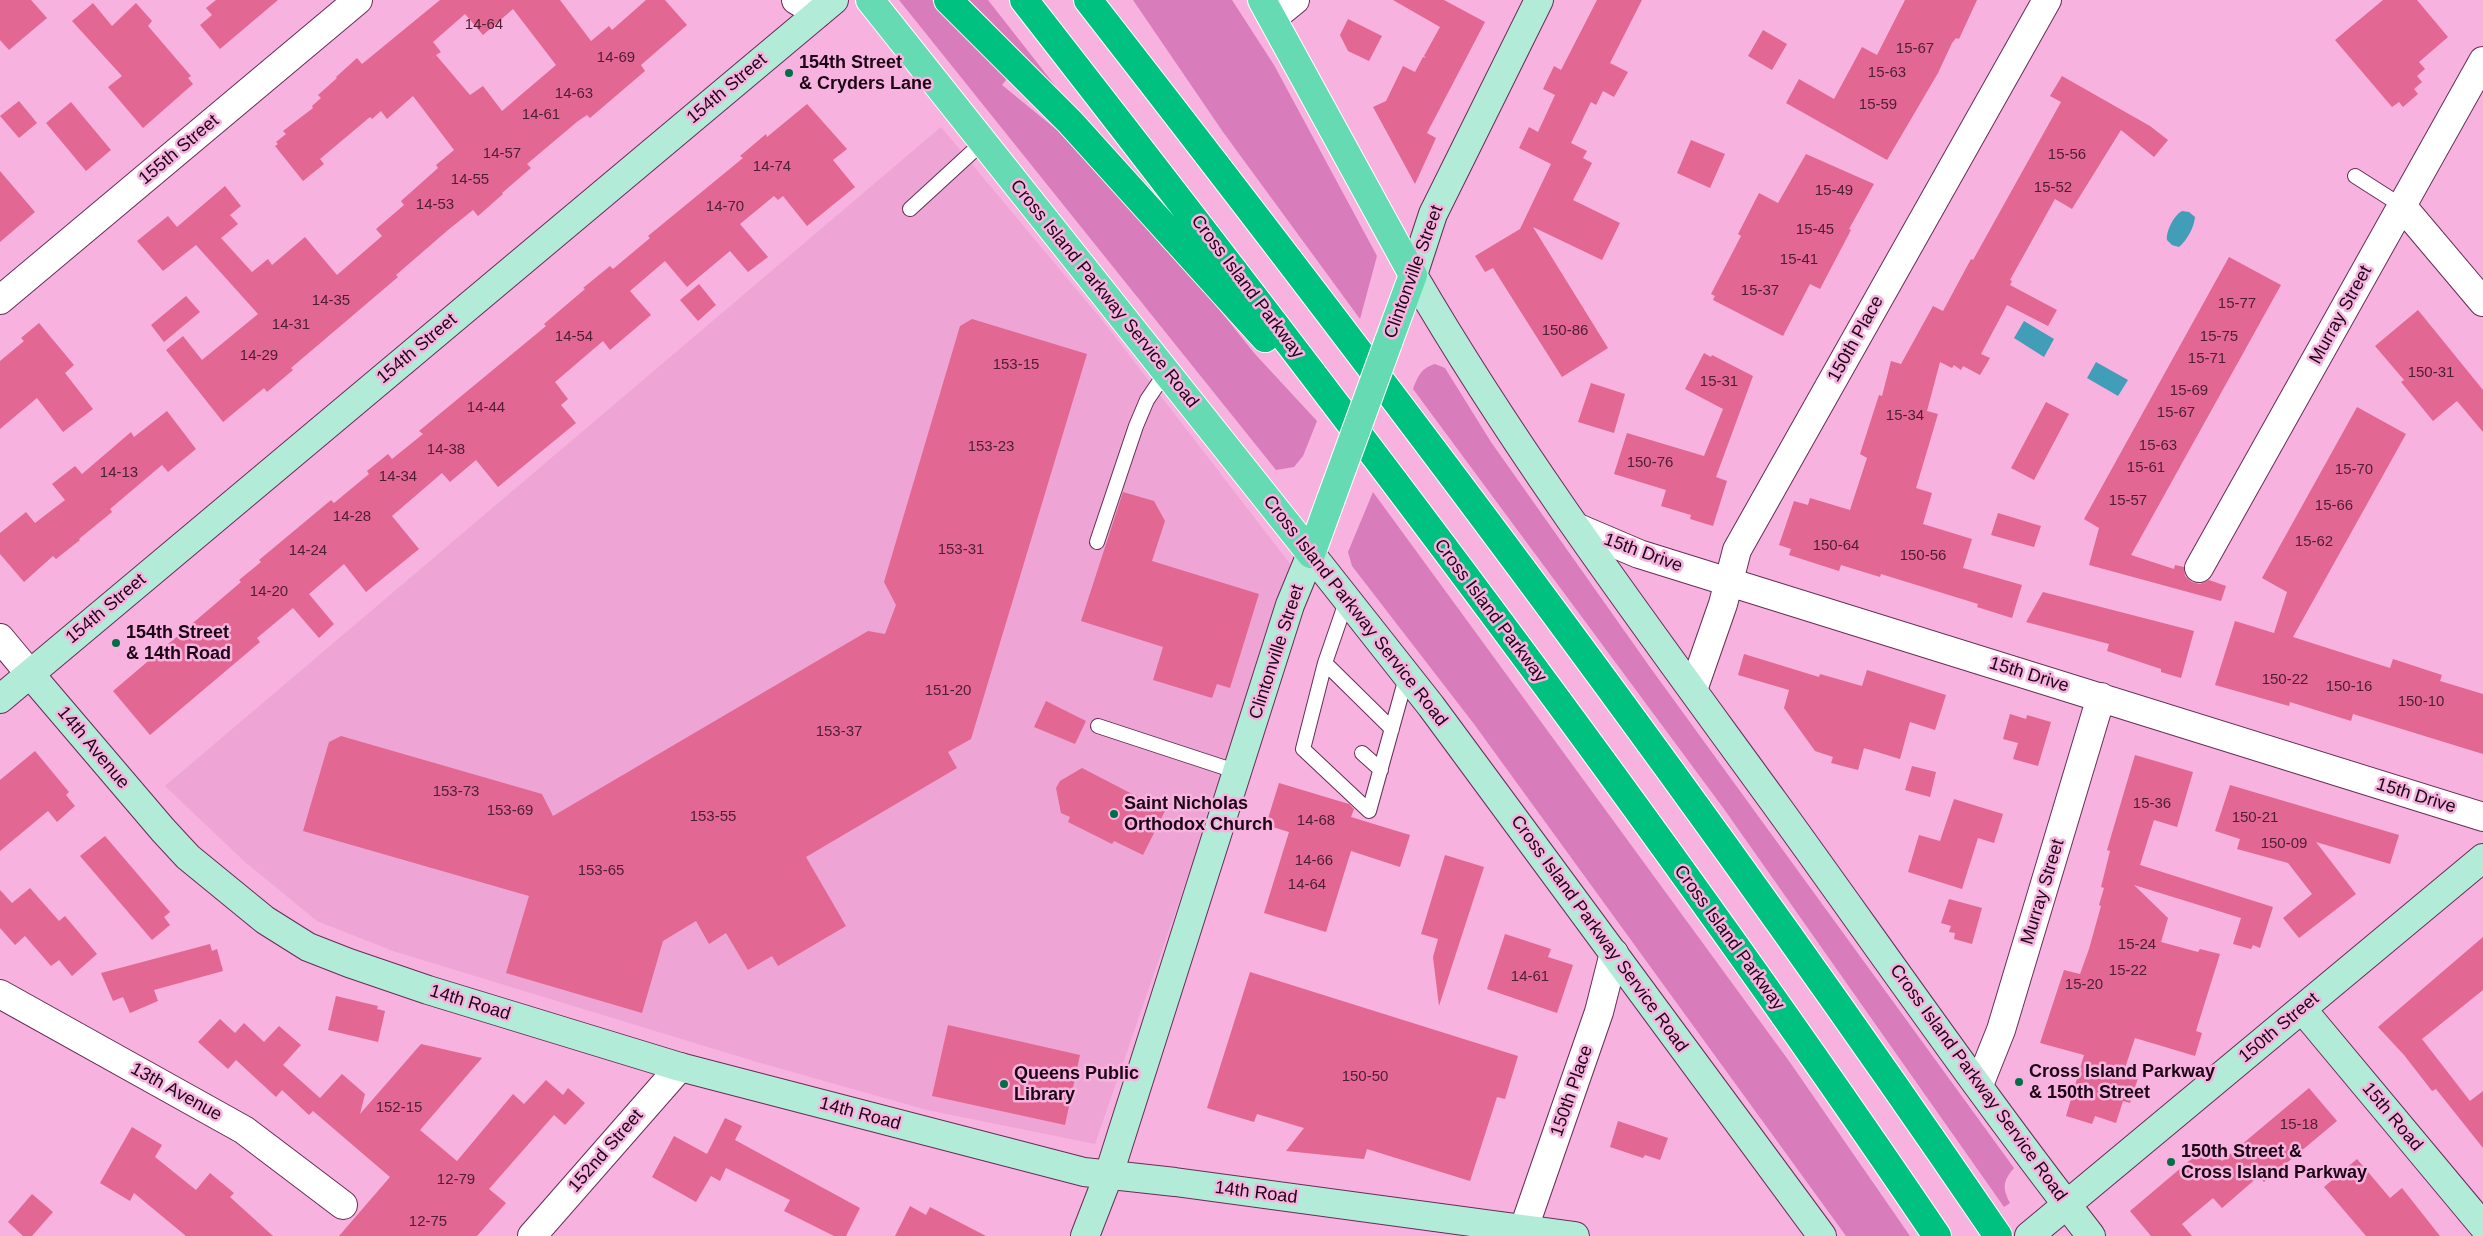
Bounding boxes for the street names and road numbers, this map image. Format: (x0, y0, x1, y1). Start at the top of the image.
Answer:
street label: 154th Street (682, 49, 772, 129)
street label: 155th Street (134, 110, 224, 190)
street label: Cross Island Parkway Service Road (1005, 176, 1203, 412)
street label: Clintonville Street (1380, 202, 1448, 342)
street label: Cross Island Parkway (1186, 211, 1308, 363)
street label: Murray Street (2305, 262, 2377, 368)
street label: 150th Place (1824, 292, 1888, 386)
street label: 154th Street (372, 309, 462, 389)
street label: Cross Island Parkway Service Road (1258, 491, 1452, 731)
street label: 15th Drive (1601, 529, 1685, 577)
street label: Cross Island Parkway (1429, 535, 1551, 687)
street label: 154th Street (61, 569, 151, 649)
street label: Clintonville Street (1245, 582, 1309, 722)
street label: 15th Drive (1987, 653, 2071, 697)
street label: 14th Avenue (52, 702, 134, 794)
street label: 15th Drive (2374, 774, 2458, 818)
street label: Cross Island Parkway Service Road (1506, 812, 1692, 1056)
street label: Murray Street (2017, 837, 2069, 947)
street label: Cross Island Parkway (1669, 861, 1789, 1015)
street label: Cross Island Parkway Service Road (1885, 961, 2071, 1205)
street label: 14th Road (427, 981, 513, 1025)
street label: 150th Street (2234, 988, 2324, 1068)
street label: 150th Place (1546, 1043, 1598, 1139)
street label: 13th Avenue (127, 1058, 225, 1126)
street label: 15th Road (2357, 1078, 2427, 1156)
street label: 14th Road (817, 1093, 903, 1135)
street label: 152nd Street (564, 1105, 648, 1197)
street label: 14th Road (1213, 1177, 1299, 1209)

